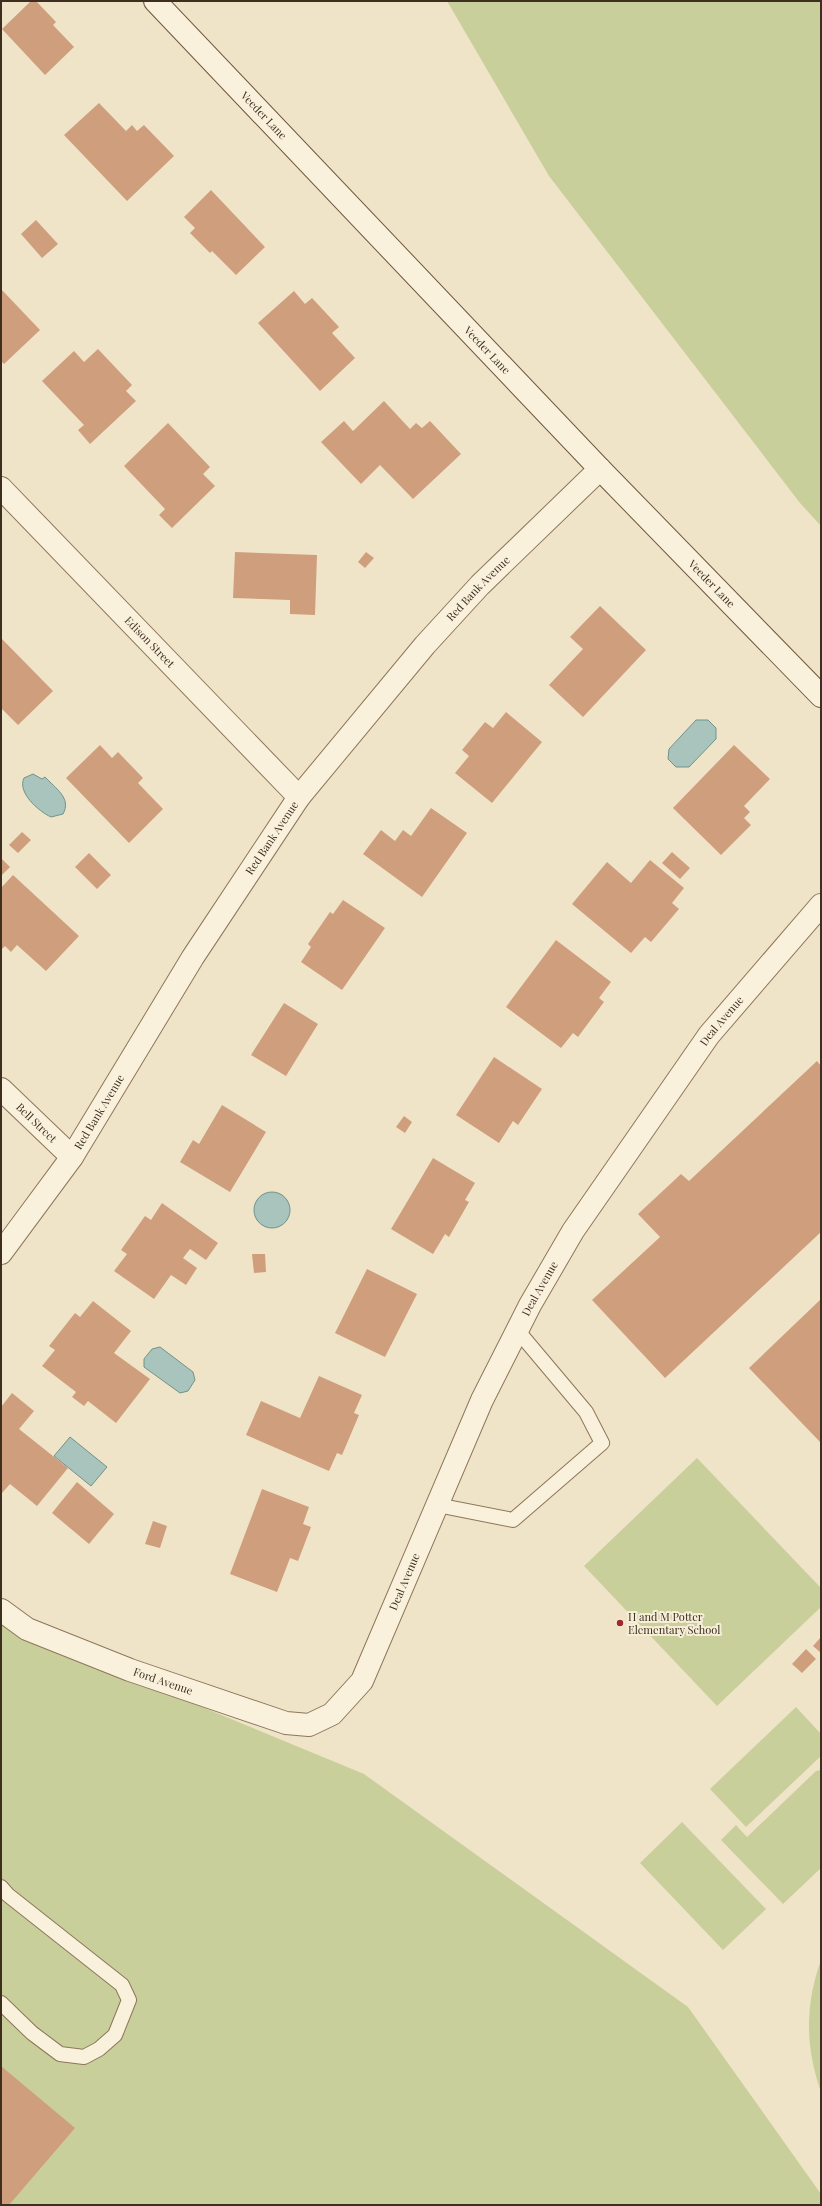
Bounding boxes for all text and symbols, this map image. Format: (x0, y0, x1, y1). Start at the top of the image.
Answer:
street label: Veeder Lane (237, 87, 291, 143)
street label: Veeder Lane (460, 322, 514, 378)
street label: Red Bank Avenue (443, 552, 513, 624)
street label: Veeder Lane (685, 556, 739, 611)
street label: Edison Street (122, 613, 178, 671)
street label: Red Bank Avenue (242, 798, 302, 877)
street label: Deal Avenue (696, 992, 747, 1049)
street label: Red Bank Avenue (70, 1071, 128, 1152)
street label: Bell Street (13, 1099, 60, 1146)
street label: Deal Avenue (518, 1258, 561, 1318)
street label: Deal Avenue (385, 1550, 423, 1612)
place label: H and M Potter Elementary School (628, 1609, 720, 1637)
marker: H and M Potter Elementary School (615, 1618, 625, 1628)
street label: Ford Avenue (132, 1664, 195, 1698)

